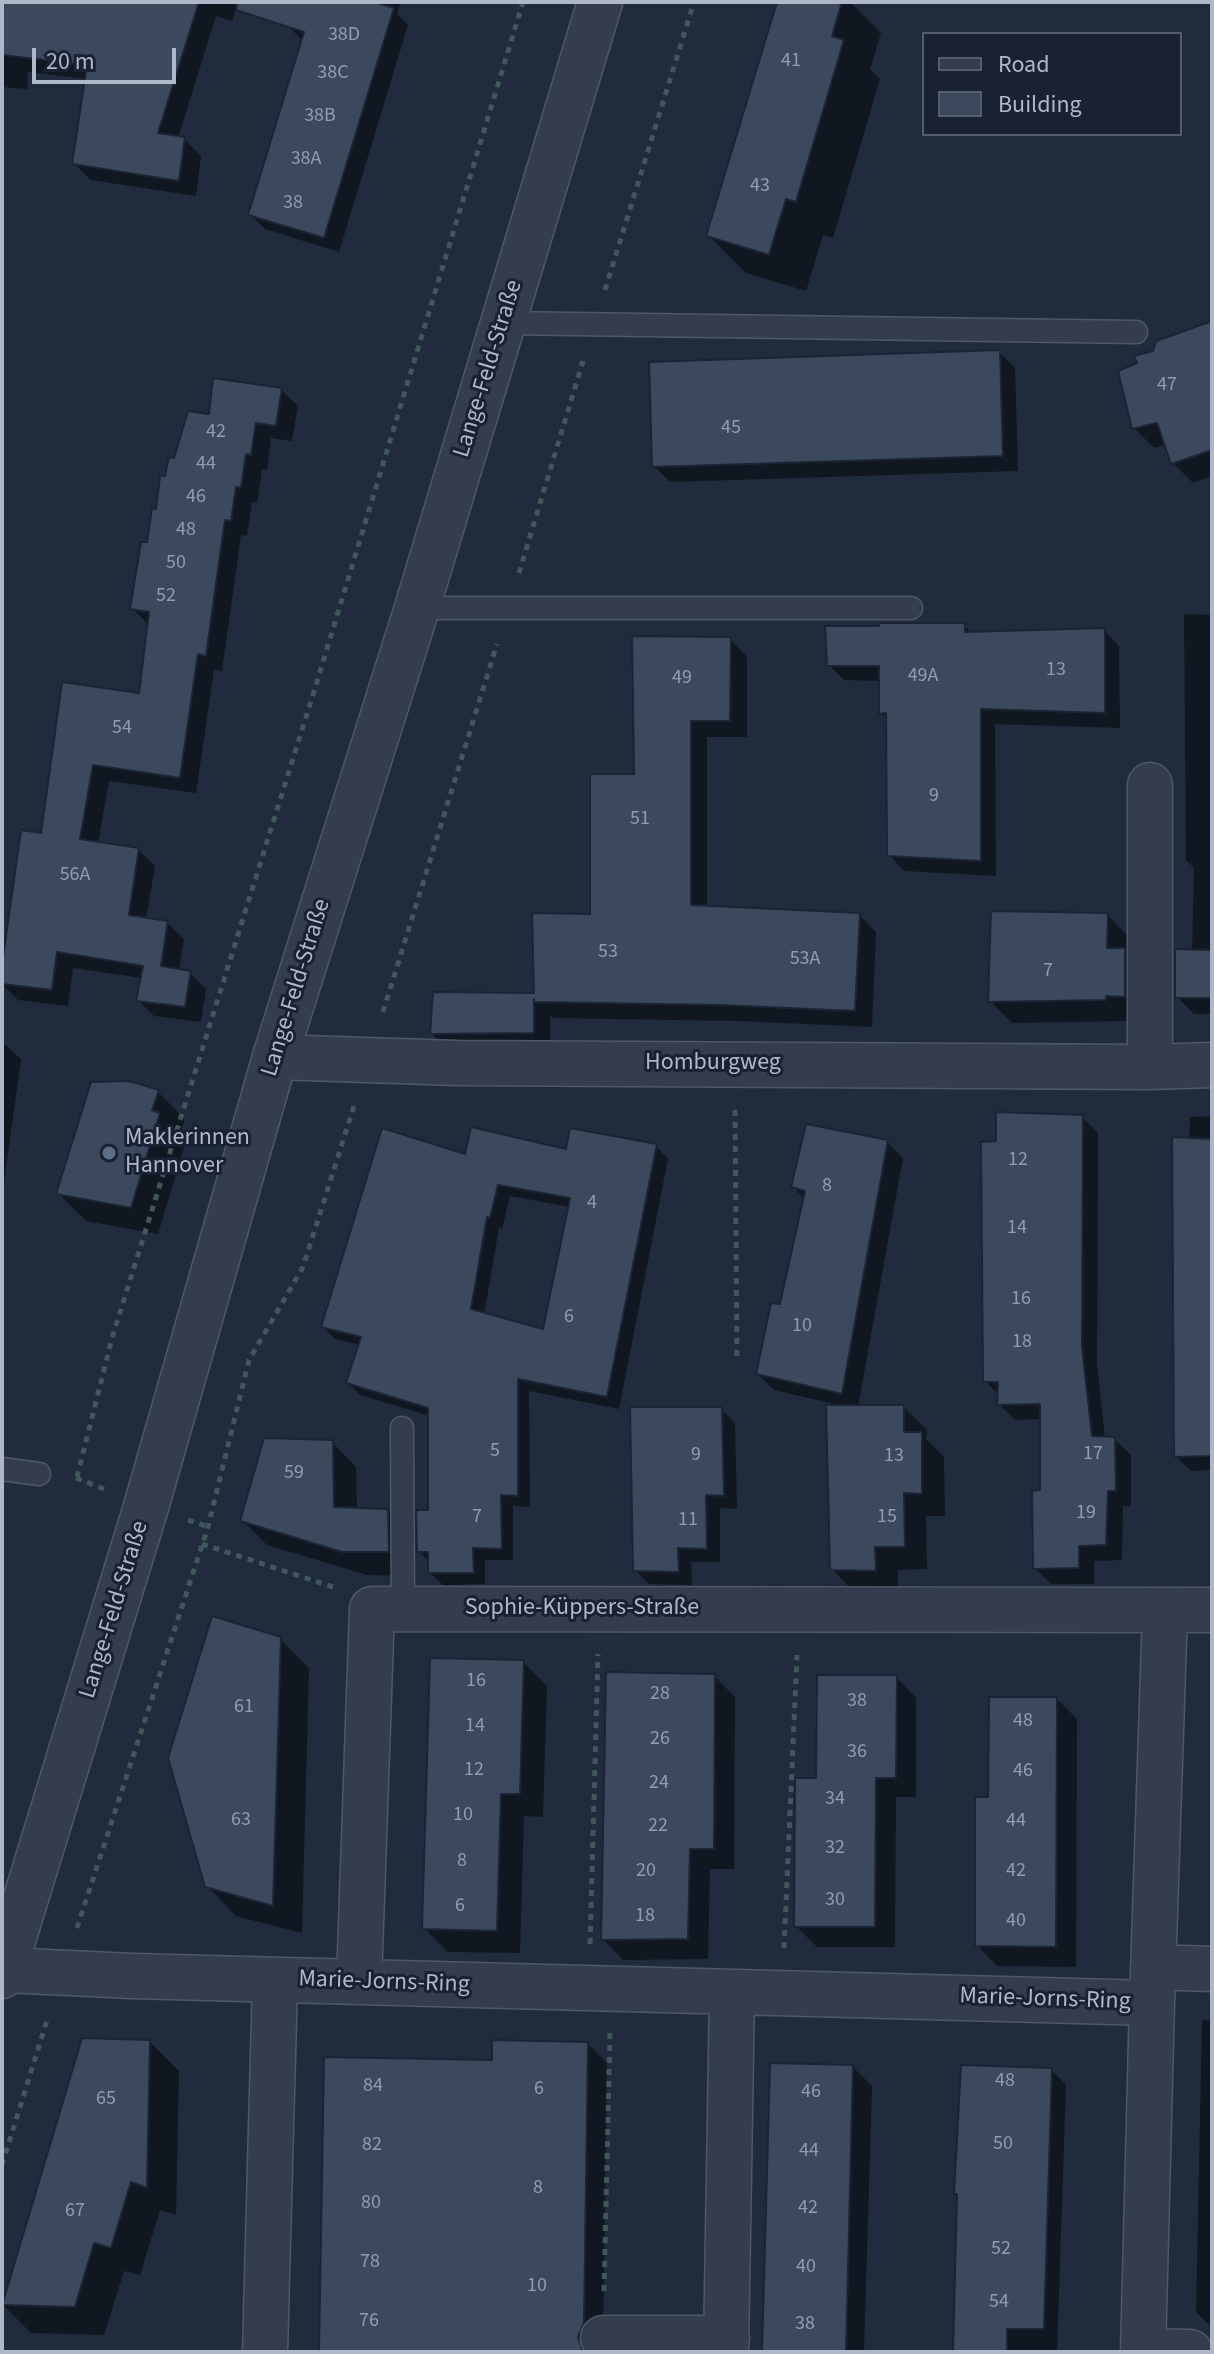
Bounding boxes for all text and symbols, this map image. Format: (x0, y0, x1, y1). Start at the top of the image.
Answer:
house number: 38D (328, 24, 360, 48)
scale bar (36, 32, 180, 82)
legend (922, 32, 1182, 136)
text: 20 m (46, 44, 95, 79)
text: Road (998, 47, 1050, 82)
house number: 41 (781, 50, 801, 74)
house number: 38C (317, 62, 349, 86)
text: Building (998, 87, 1082, 122)
house number: 38B (304, 105, 336, 129)
house number: 38A (291, 148, 321, 172)
house number: 43 (750, 175, 770, 199)
house number: 38 (283, 192, 303, 216)
street label: Lange-Feld-Straße (448, 277, 530, 461)
house number: 47 (1157, 374, 1177, 398)
house number: 45 (721, 417, 741, 441)
house number: 42 (206, 421, 226, 445)
house number: 44 (196, 453, 216, 477)
house number: 46 (186, 486, 206, 510)
house number: 48 (176, 519, 196, 543)
house number: 50 (166, 552, 186, 576)
house number: 52 (156, 585, 176, 609)
house number: 13 (1046, 659, 1066, 683)
house number: 49A (908, 665, 938, 689)
house number: 49 (672, 667, 692, 691)
house number: 54 (112, 717, 132, 741)
house number: 9 (929, 785, 939, 809)
house number: 51 (630, 808, 650, 832)
house number: 56A (60, 864, 90, 888)
street label: Lange-Feld-Straße (256, 896, 338, 1080)
house number: 53 (598, 941, 618, 965)
house number: 53A (790, 948, 820, 972)
house number: 7 (1043, 960, 1053, 984)
street label: Homburgweg (645, 1050, 781, 1078)
place label: Maklerinnen Hannover (125, 1125, 250, 1181)
marker: Maklerinnen Hannover (100, 1144, 118, 1162)
house number: 12 (1008, 1149, 1028, 1173)
house number: 8 (822, 1175, 832, 1199)
house number: 4 (587, 1192, 597, 1216)
house number: 14 (1007, 1217, 1027, 1241)
house number: 16 (1011, 1288, 1031, 1312)
house number: 6 (564, 1306, 574, 1330)
house number: 10 (792, 1315, 812, 1339)
house number: 18 (1012, 1331, 1032, 1355)
house number: 5 (490, 1440, 500, 1464)
house number: 17 (1083, 1443, 1103, 1467)
house number: 9 (691, 1444, 701, 1468)
house number: 13 (884, 1445, 904, 1469)
house number: 59 (284, 1462, 304, 1486)
house number: 19 (1076, 1502, 1096, 1526)
house number: 7 (472, 1506, 482, 1530)
house number: 15 (877, 1506, 897, 1530)
house number: 11 (678, 1509, 698, 1533)
street label: Lange-Feld-Straße (74, 1518, 156, 1702)
street label: Sophie-Küppers-Straße (465, 1595, 699, 1623)
house number: 16 (466, 1670, 486, 1694)
house number: 28 (650, 1683, 670, 1707)
house number: 38 (847, 1690, 867, 1714)
house number: 61 (234, 1696, 254, 1720)
house number: 48 (1013, 1710, 1033, 1734)
house number: 14 (465, 1715, 485, 1739)
house number: 26 (650, 1728, 670, 1752)
house number: 36 (847, 1741, 867, 1765)
house number: 12 (464, 1759, 484, 1783)
house number: 46 (1013, 1760, 1033, 1784)
house number: 24 (649, 1772, 669, 1796)
house number: 34 (825, 1788, 845, 1812)
house number: 10 (453, 1804, 473, 1828)
house number: 63 (231, 1809, 251, 1833)
house number: 44 (1006, 1810, 1026, 1834)
house number: 22 (648, 1815, 668, 1839)
house number: 32 (825, 1837, 845, 1861)
house number: 8 (457, 1850, 467, 1874)
house number: 20 (636, 1860, 656, 1884)
house number: 42 (1006, 1860, 1026, 1884)
house number: 30 (825, 1889, 845, 1913)
house number: 6 (455, 1895, 465, 1919)
house number: 18 (635, 1905, 655, 1929)
house number: 40 (1006, 1910, 1026, 1934)
street label: Marie-Jorns-Ring (298, 1966, 470, 2000)
street label: Marie-Jorns-Ring (959, 1983, 1131, 2017)
house number: 48 (995, 2070, 1015, 2094)
house number: 84 (363, 2075, 383, 2099)
house number: 6 (534, 2078, 544, 2102)
house number: 46 (801, 2081, 821, 2105)
house number: 65 (96, 2088, 116, 2112)
house number: 50 (993, 2133, 1013, 2157)
house number: 82 (362, 2134, 382, 2158)
house number: 44 (799, 2140, 819, 2164)
house number: 8 (533, 2177, 543, 2201)
house number: 80 (361, 2192, 381, 2216)
house number: 42 (798, 2197, 818, 2221)
house number: 67 (65, 2200, 85, 2224)
house number: 52 (991, 2238, 1011, 2262)
house number: 78 (360, 2251, 380, 2275)
house number: 40 (796, 2256, 816, 2280)
house number: 10 (527, 2275, 547, 2299)
house number: 54 (989, 2291, 1009, 2315)
house number: 76 (359, 2310, 379, 2334)
house number: 38 (795, 2313, 815, 2337)

